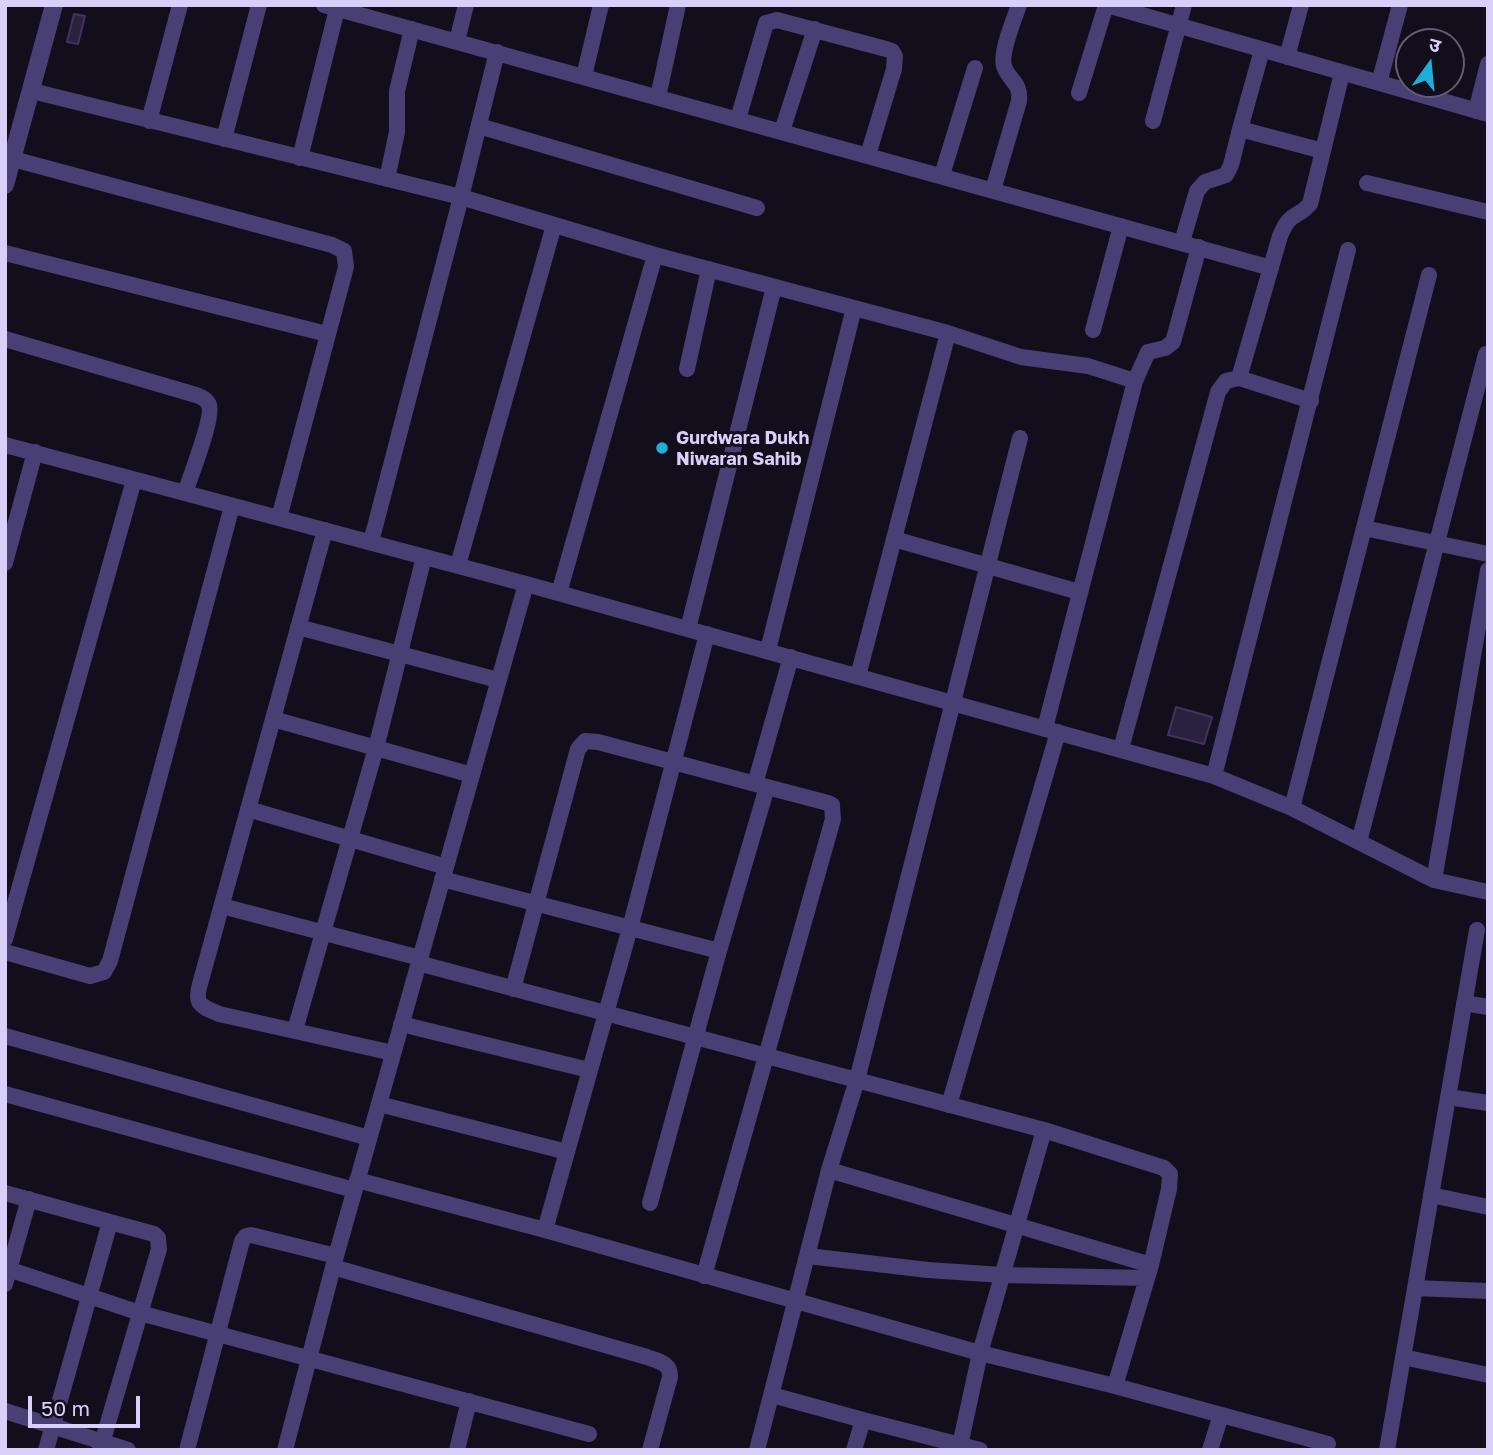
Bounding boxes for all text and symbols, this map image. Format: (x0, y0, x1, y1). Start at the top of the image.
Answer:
north arrow (1395, 28, 1465, 98)
text: उ (1427, 32, 1443, 57)
place label: Gurdwara Dukh Niwaran Sahib (676, 427, 809, 470)
marker: Gurdwara Dukh Niwaran Sahib (654, 440, 670, 456)
scale bar (32, 1382, 144, 1426)
text: 50 m (41, 1395, 90, 1421)

